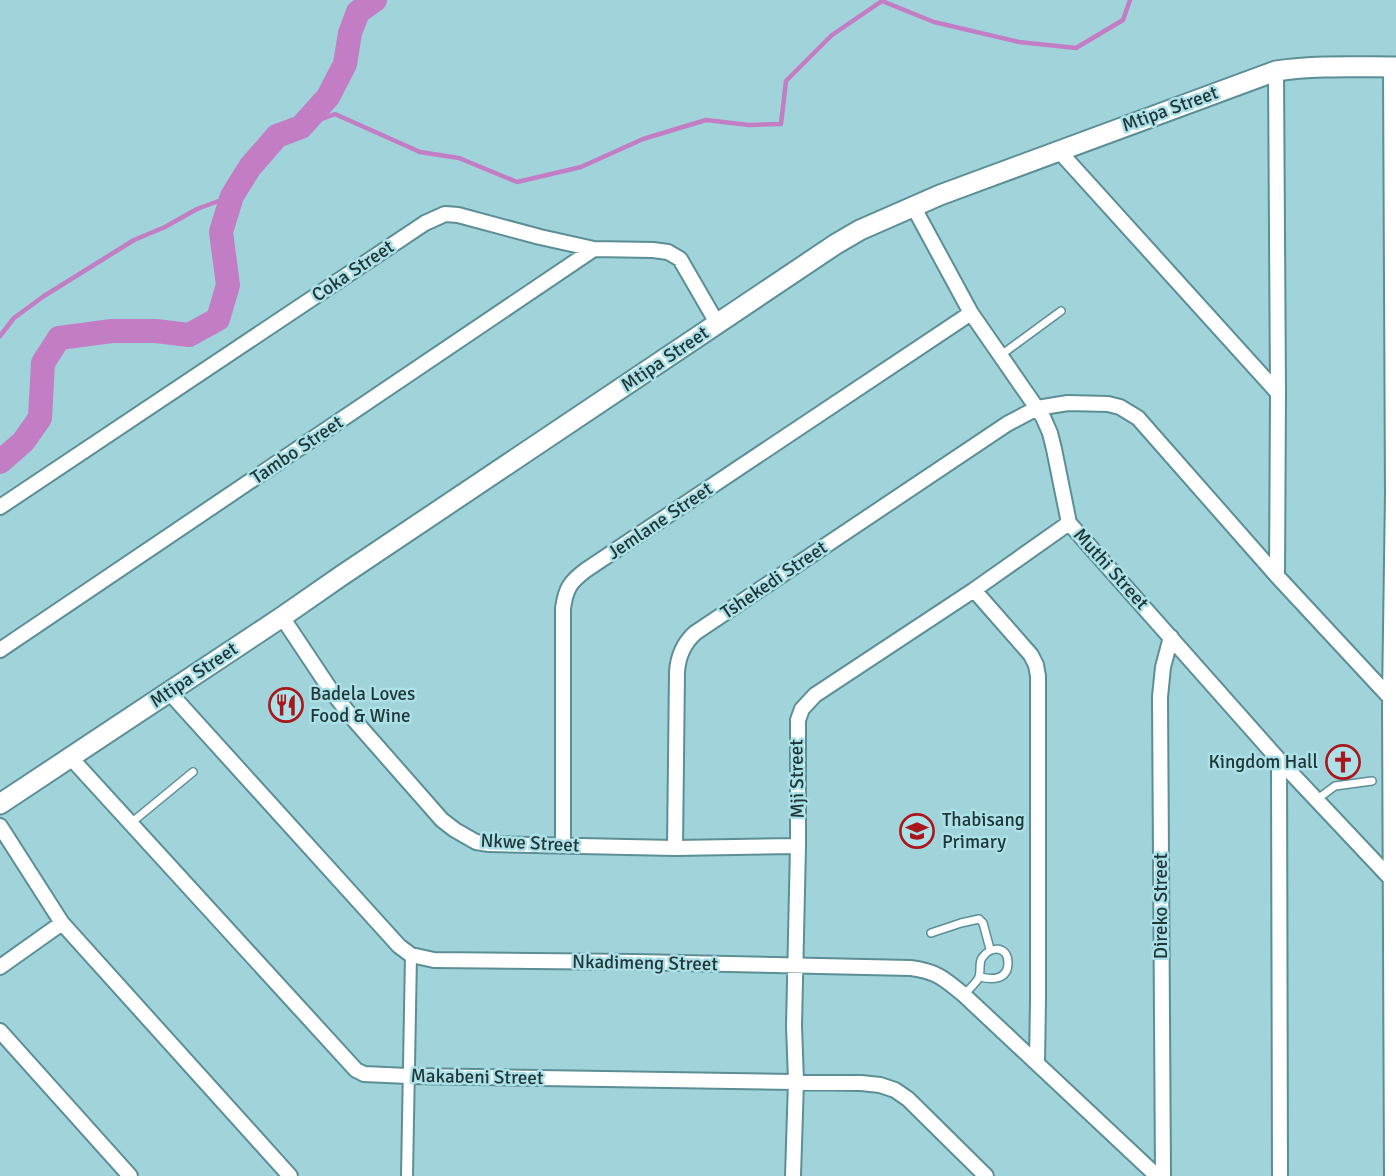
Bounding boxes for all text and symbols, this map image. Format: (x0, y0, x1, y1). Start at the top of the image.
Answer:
street label: Mtipa Street (1119, 80, 1222, 137)
street label: Coka Street (307, 235, 399, 307)
street label: Mtipa Street (617, 321, 714, 397)
street label: Tambo Street (246, 410, 348, 490)
street label: Jemlane Street (603, 477, 718, 565)
street label: Muthi Street (1068, 523, 1154, 615)
street label: Tshekedi Street (716, 535, 832, 624)
street label: Mtipa Street (146, 637, 243, 713)
place label: Badela Loves Food & Wine (310, 682, 415, 728)
restaurant icon: Badela Loves Food & Wine (267, 686, 305, 724)
street label: Mji Street (784, 739, 810, 819)
church icon: Kingdom Hall (1324, 743, 1362, 781)
place label: Kingdom Hall (1208, 750, 1318, 774)
place label: Thabisang Primary (942, 808, 1025, 854)
school or university icon: Thabisang Primary (898, 812, 936, 850)
street label: Nkwe Street (480, 828, 580, 858)
street label: Direko Street (1149, 852, 1173, 959)
street label: Nkadimeng Street (572, 950, 718, 976)
street label: Makabeni Street (410, 1064, 544, 1090)

